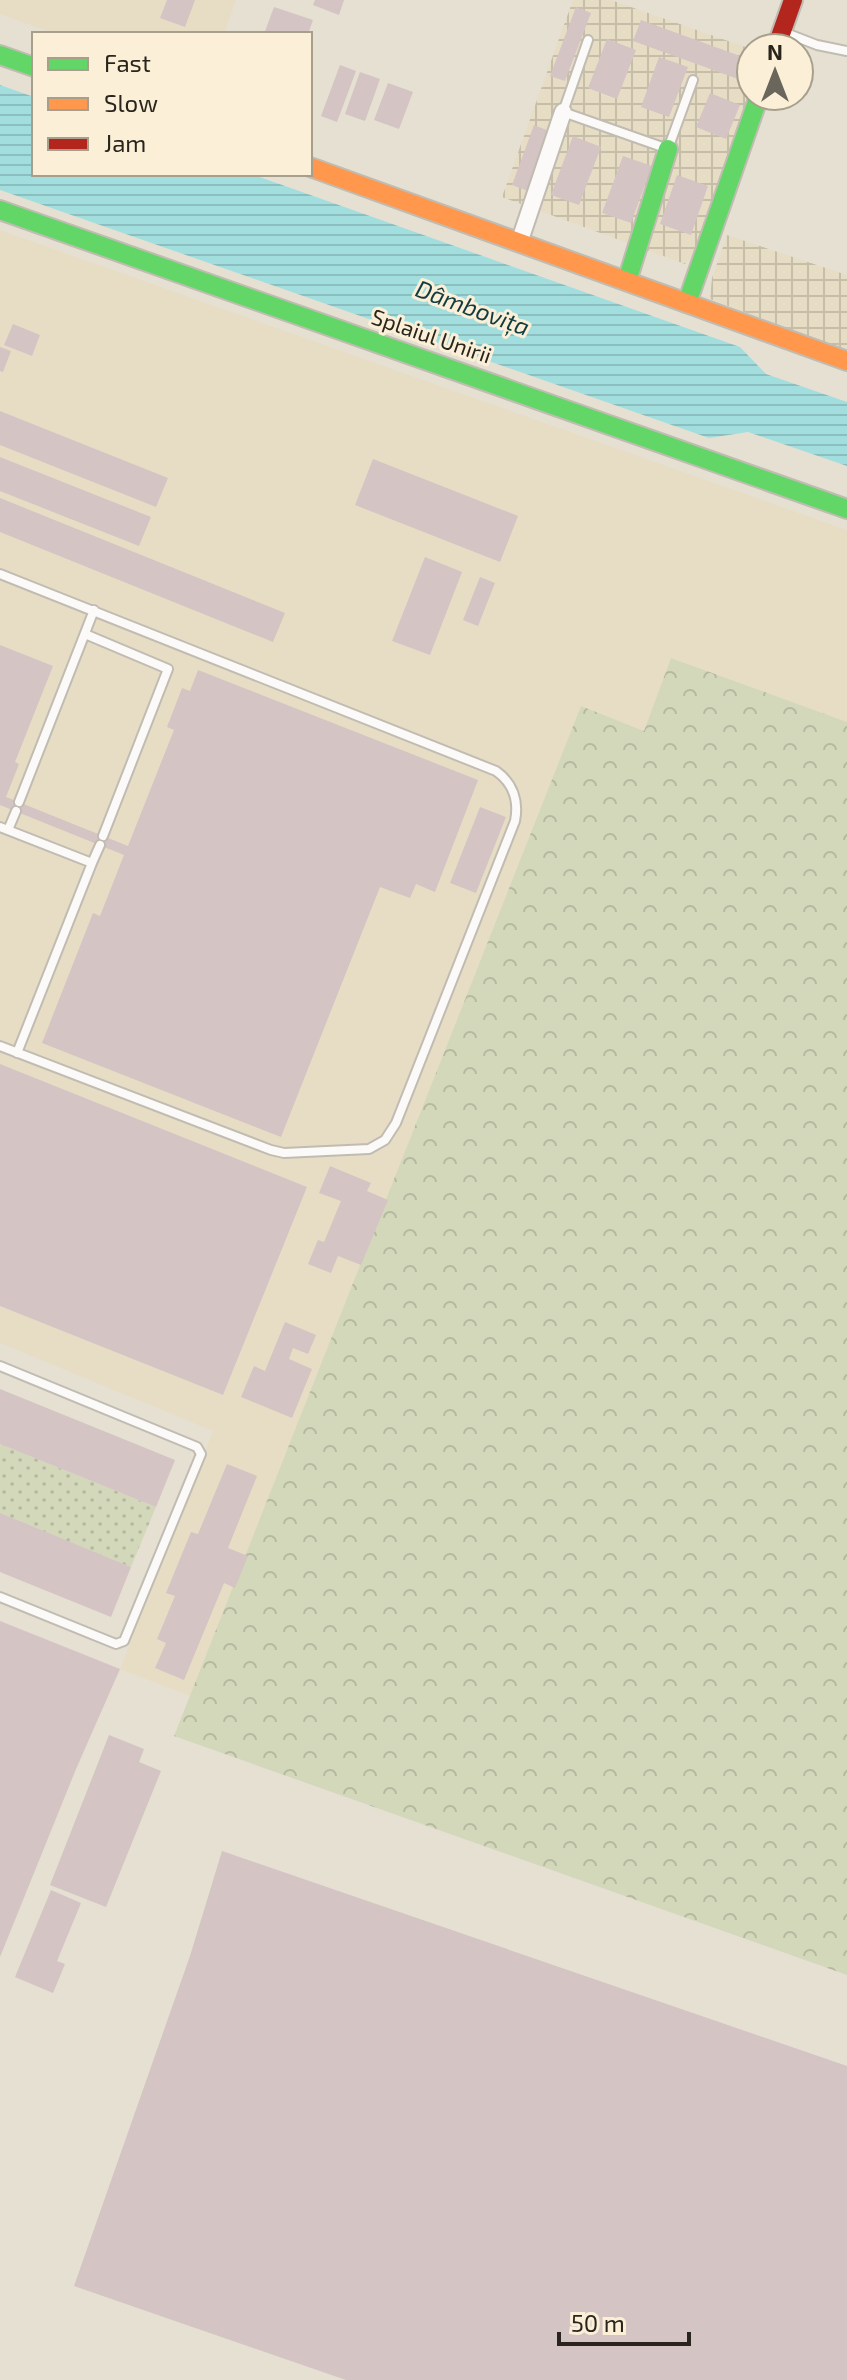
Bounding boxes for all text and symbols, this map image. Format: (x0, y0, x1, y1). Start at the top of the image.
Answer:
legend (32, 32, 312, 176)
north arrow (735, 32, 815, 112)
text: N (767, 38, 783, 64)
text: Fast (104, 48, 151, 77)
text: Slow (104, 88, 158, 117)
text: Jam (104, 128, 146, 157)
water label: Dâmbovița (411, 273, 534, 343)
street label: Splaiul Unirii (369, 302, 495, 368)
scale bar (559, 2296, 689, 2346)
text: 50 m (571, 2308, 625, 2337)

